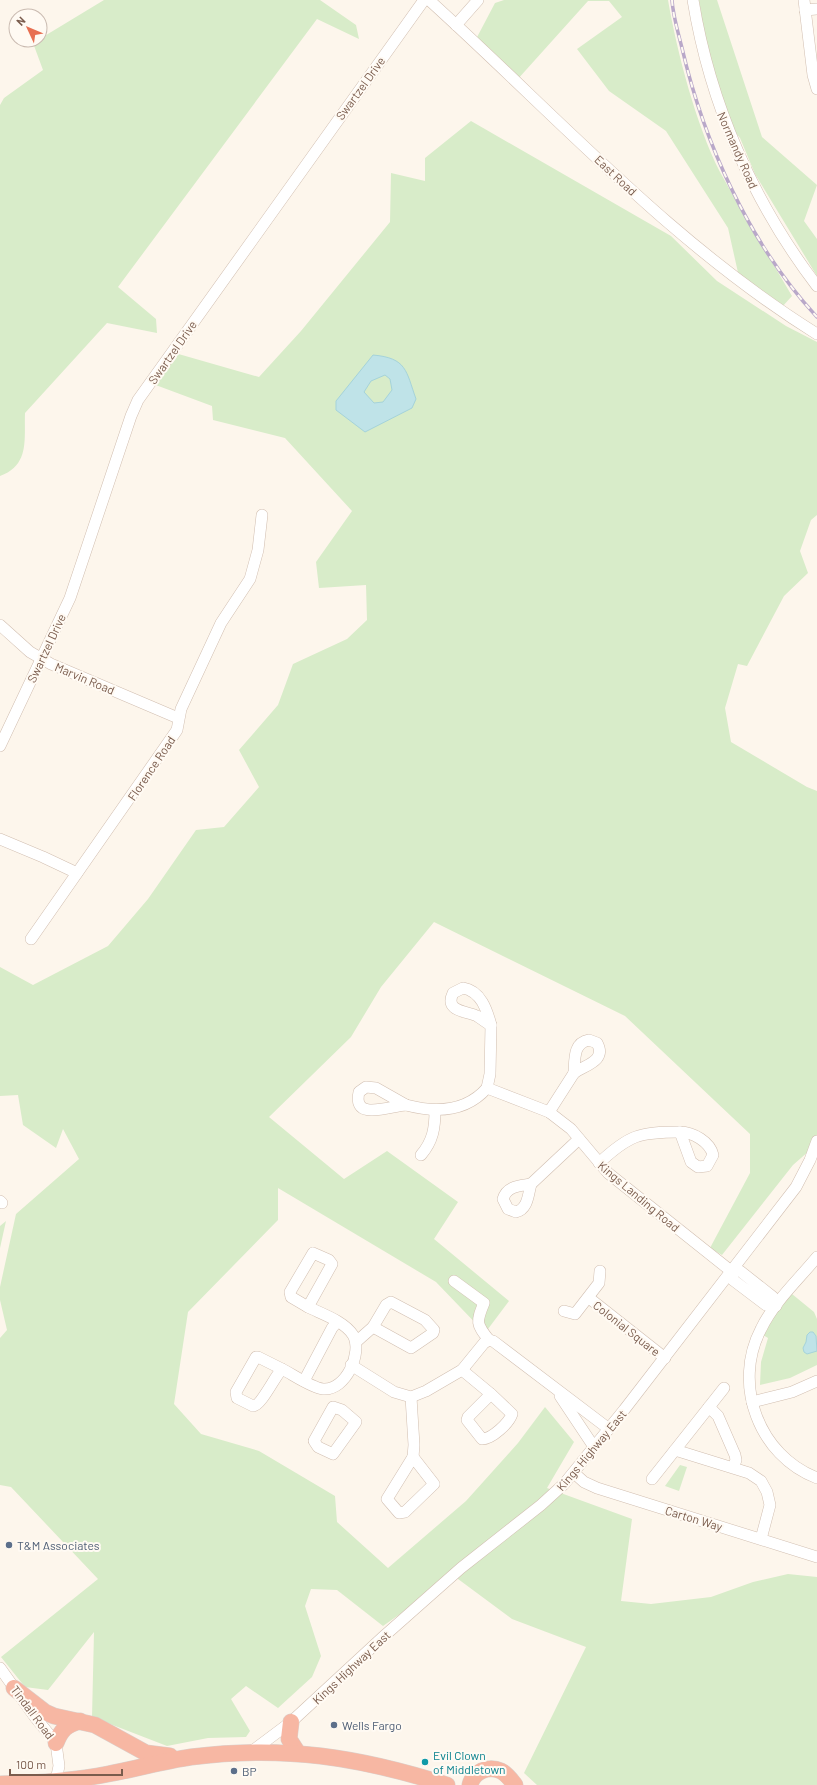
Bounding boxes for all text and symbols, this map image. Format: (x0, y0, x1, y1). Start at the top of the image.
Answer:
north arrow (8, 8, 48, 48)
text: N (13, 14, 28, 28)
street label: Swartzel Drive (333, 54, 387, 122)
street label: Normandy Road (715, 109, 761, 191)
street label: East Road (592, 152, 640, 198)
street label: Swartzel Drive (145, 318, 199, 386)
street label: Swartzel Drive (24, 611, 68, 685)
street label: Marvin Road (53, 659, 117, 697)
street label: Florence Road (124, 733, 178, 803)
street label: Kings Landing Road (595, 1158, 683, 1234)
street label: Colonial Square (591, 1298, 663, 1358)
street label: Kings Highway East (553, 1407, 629, 1493)
street label: Carton Way (664, 1503, 725, 1533)
place label: T&M Associates (17, 1538, 100, 1552)
marker: T&M Associates (4, 1540, 14, 1550)
street label: Kings Highway East (309, 1627, 393, 1707)
street label: Tindall Road (8, 1683, 58, 1741)
place label: Wells Fargo (342, 1718, 402, 1732)
marker: Wells Fargo (329, 1720, 339, 1730)
place label: Evil Clown of Middletown (433, 1748, 506, 1776)
scale bar (10, 1751, 122, 1777)
text: 100 m (16, 1757, 46, 1771)
marker: Evil Clown of Middletown (420, 1757, 430, 1767)
place label: BP (242, 1764, 257, 1778)
marker: BP (229, 1766, 239, 1776)

